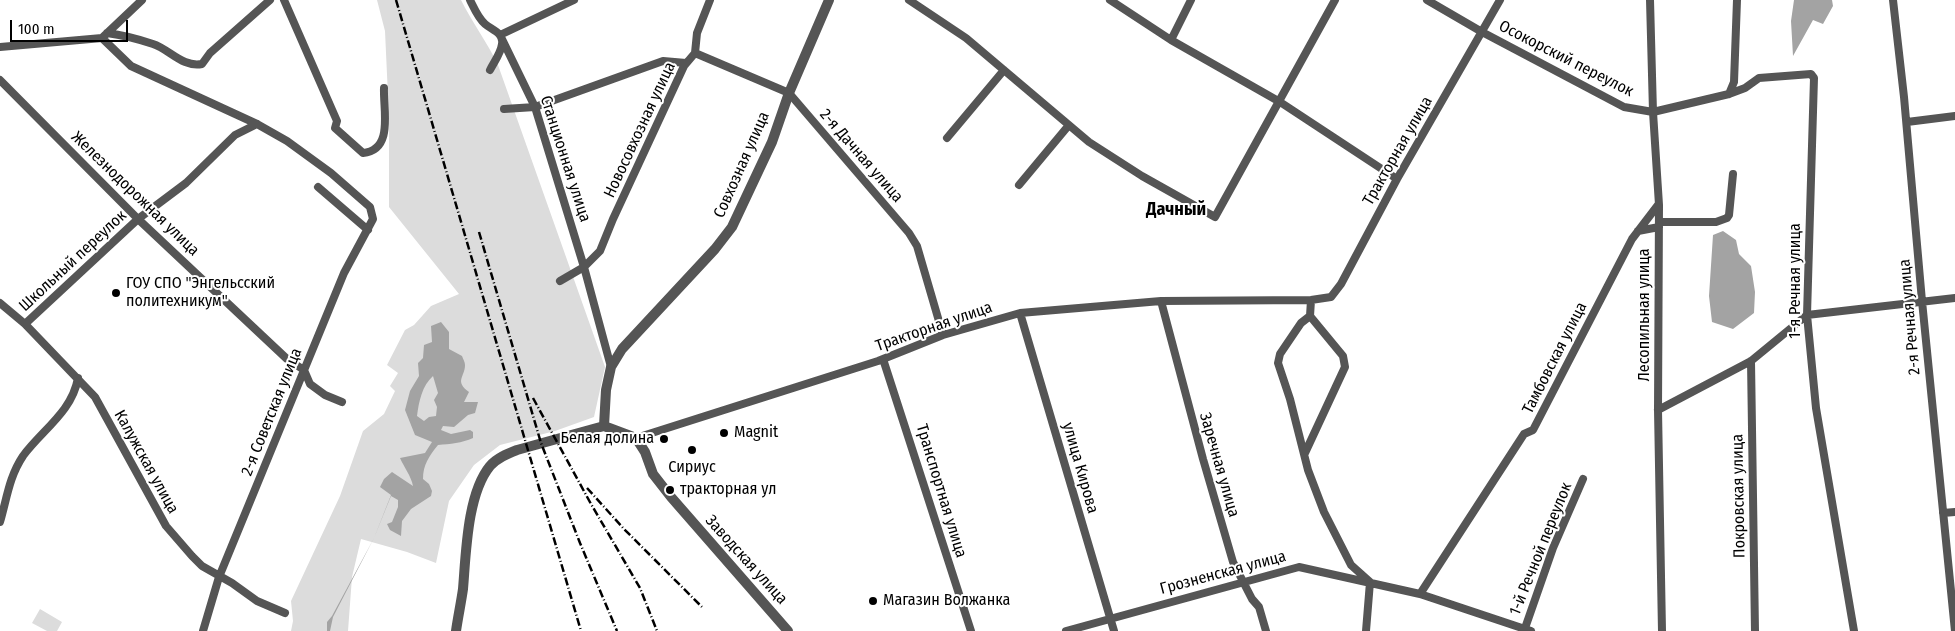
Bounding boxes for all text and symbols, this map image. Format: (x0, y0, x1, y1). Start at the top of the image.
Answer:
scale bar (12, 10, 130, 42)
street label: Осокорский переулок (1496, 17, 1636, 101)
text: 100 m (18, 20, 55, 38)
street label: Новосовхозная улица (600, 59, 680, 201)
street label: Станционная улица (536, 93, 594, 225)
street label: Тракторная улица (1359, 93, 1437, 209)
street label: 2-я Дачная улица (815, 105, 907, 207)
street label: Совхозная улица (710, 109, 774, 221)
street label: Железнодорожная улица (67, 128, 203, 260)
district label: Дачный (1146, 199, 1206, 221)
street label: Школьный переулок (15, 206, 131, 316)
street label: 1-я Речная улица (1786, 223, 1806, 339)
street label: Лесопильная улица (1635, 248, 1655, 382)
street label: 2-я Речная улица (1895, 258, 1925, 376)
place label: ГОУ СПО "Энгельсский политехникум" (126, 274, 275, 312)
marker: ГОУ СПО "Энгельсский политехникум" (110, 287, 122, 299)
street label: Тракторная улица (873, 298, 995, 356)
street label: Тамбовская улица (1519, 299, 1591, 417)
street label: 2-я Советская улица (238, 345, 306, 479)
street label: Калужская улица (110, 407, 182, 517)
street label: Заречная улица (1195, 410, 1243, 520)
street label: улица Кирова (1058, 420, 1102, 516)
street label: Транспортная улица (912, 422, 970, 560)
place label: Magnit (734, 423, 778, 443)
marker: Magnit (718, 427, 730, 439)
place label: Белая долина (561, 429, 654, 449)
marker: Белая долина (658, 433, 670, 445)
street label: Покровская улица (1728, 434, 1750, 558)
marker: Сириус (686, 444, 698, 456)
place label: Сириус (668, 458, 716, 478)
place label: тракторная ул (680, 480, 776, 500)
street label: 1-й Речной переулок (1506, 480, 1576, 618)
marker: тракторная ул (664, 484, 676, 496)
street label: Заводская улица (701, 511, 791, 609)
street label: Грозненская улица (1158, 547, 1288, 599)
place label: Магазин Волжанка (883, 591, 1010, 611)
marker: Магазин Волжанка (867, 595, 879, 607)

